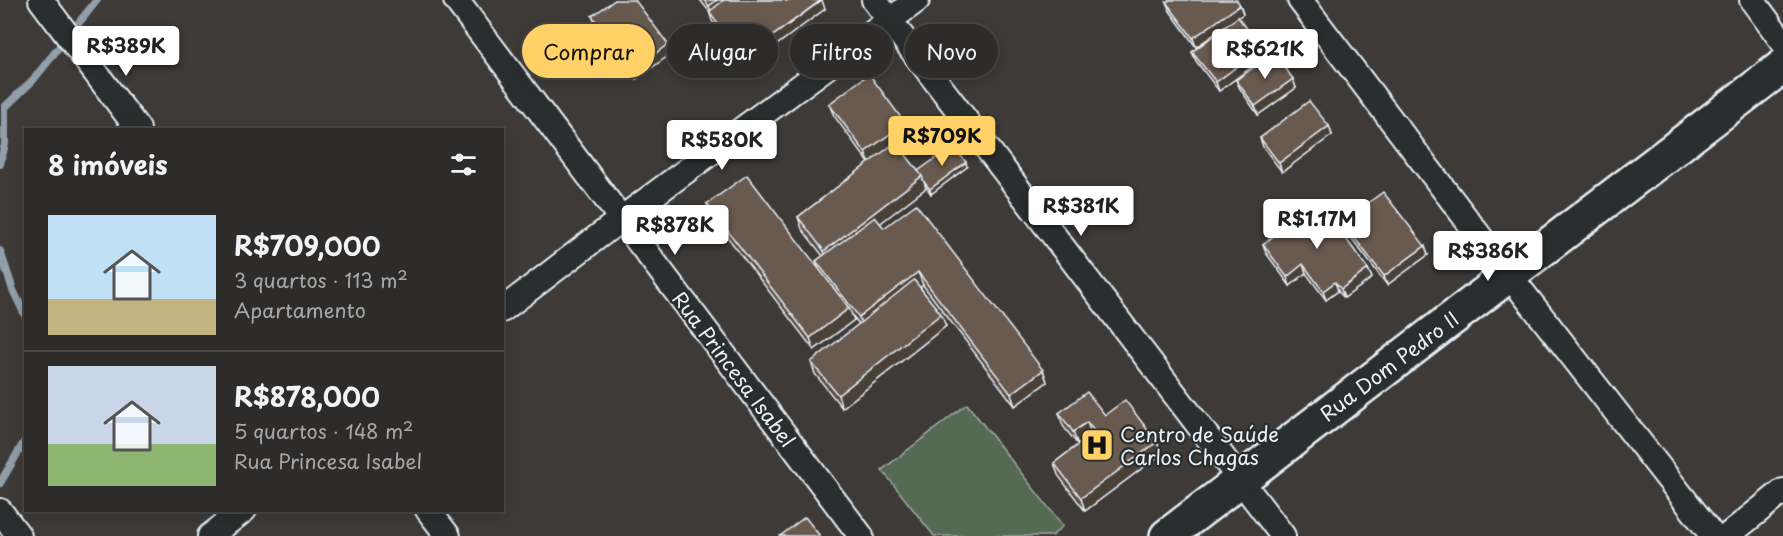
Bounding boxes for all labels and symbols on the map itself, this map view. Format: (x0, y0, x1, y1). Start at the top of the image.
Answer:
pin: R$389K (77, 26, 175, 77)
pin: R$621K (1216, 29, 1314, 80)
pin: R$709K (893, 116, 991, 167)
pin: R$580K (673, 120, 771, 171)
pin: R$381K (1032, 186, 1130, 237)
pin: R$1.17M (1262, 199, 1372, 250)
pin: R$878K (626, 205, 724, 256)
pin: R$386K (1439, 231, 1537, 282)
street label: Rua Princesa Isabel (665, 285, 803, 453)
street label: Rua Dom Pedro II (1313, 304, 1465, 428)
place label: Centro de Saúde Carlos Chagas (1120, 419, 1279, 472)
hospital icon: Centro de Saúde Carlos Chagas (1079, 427, 1115, 463)

